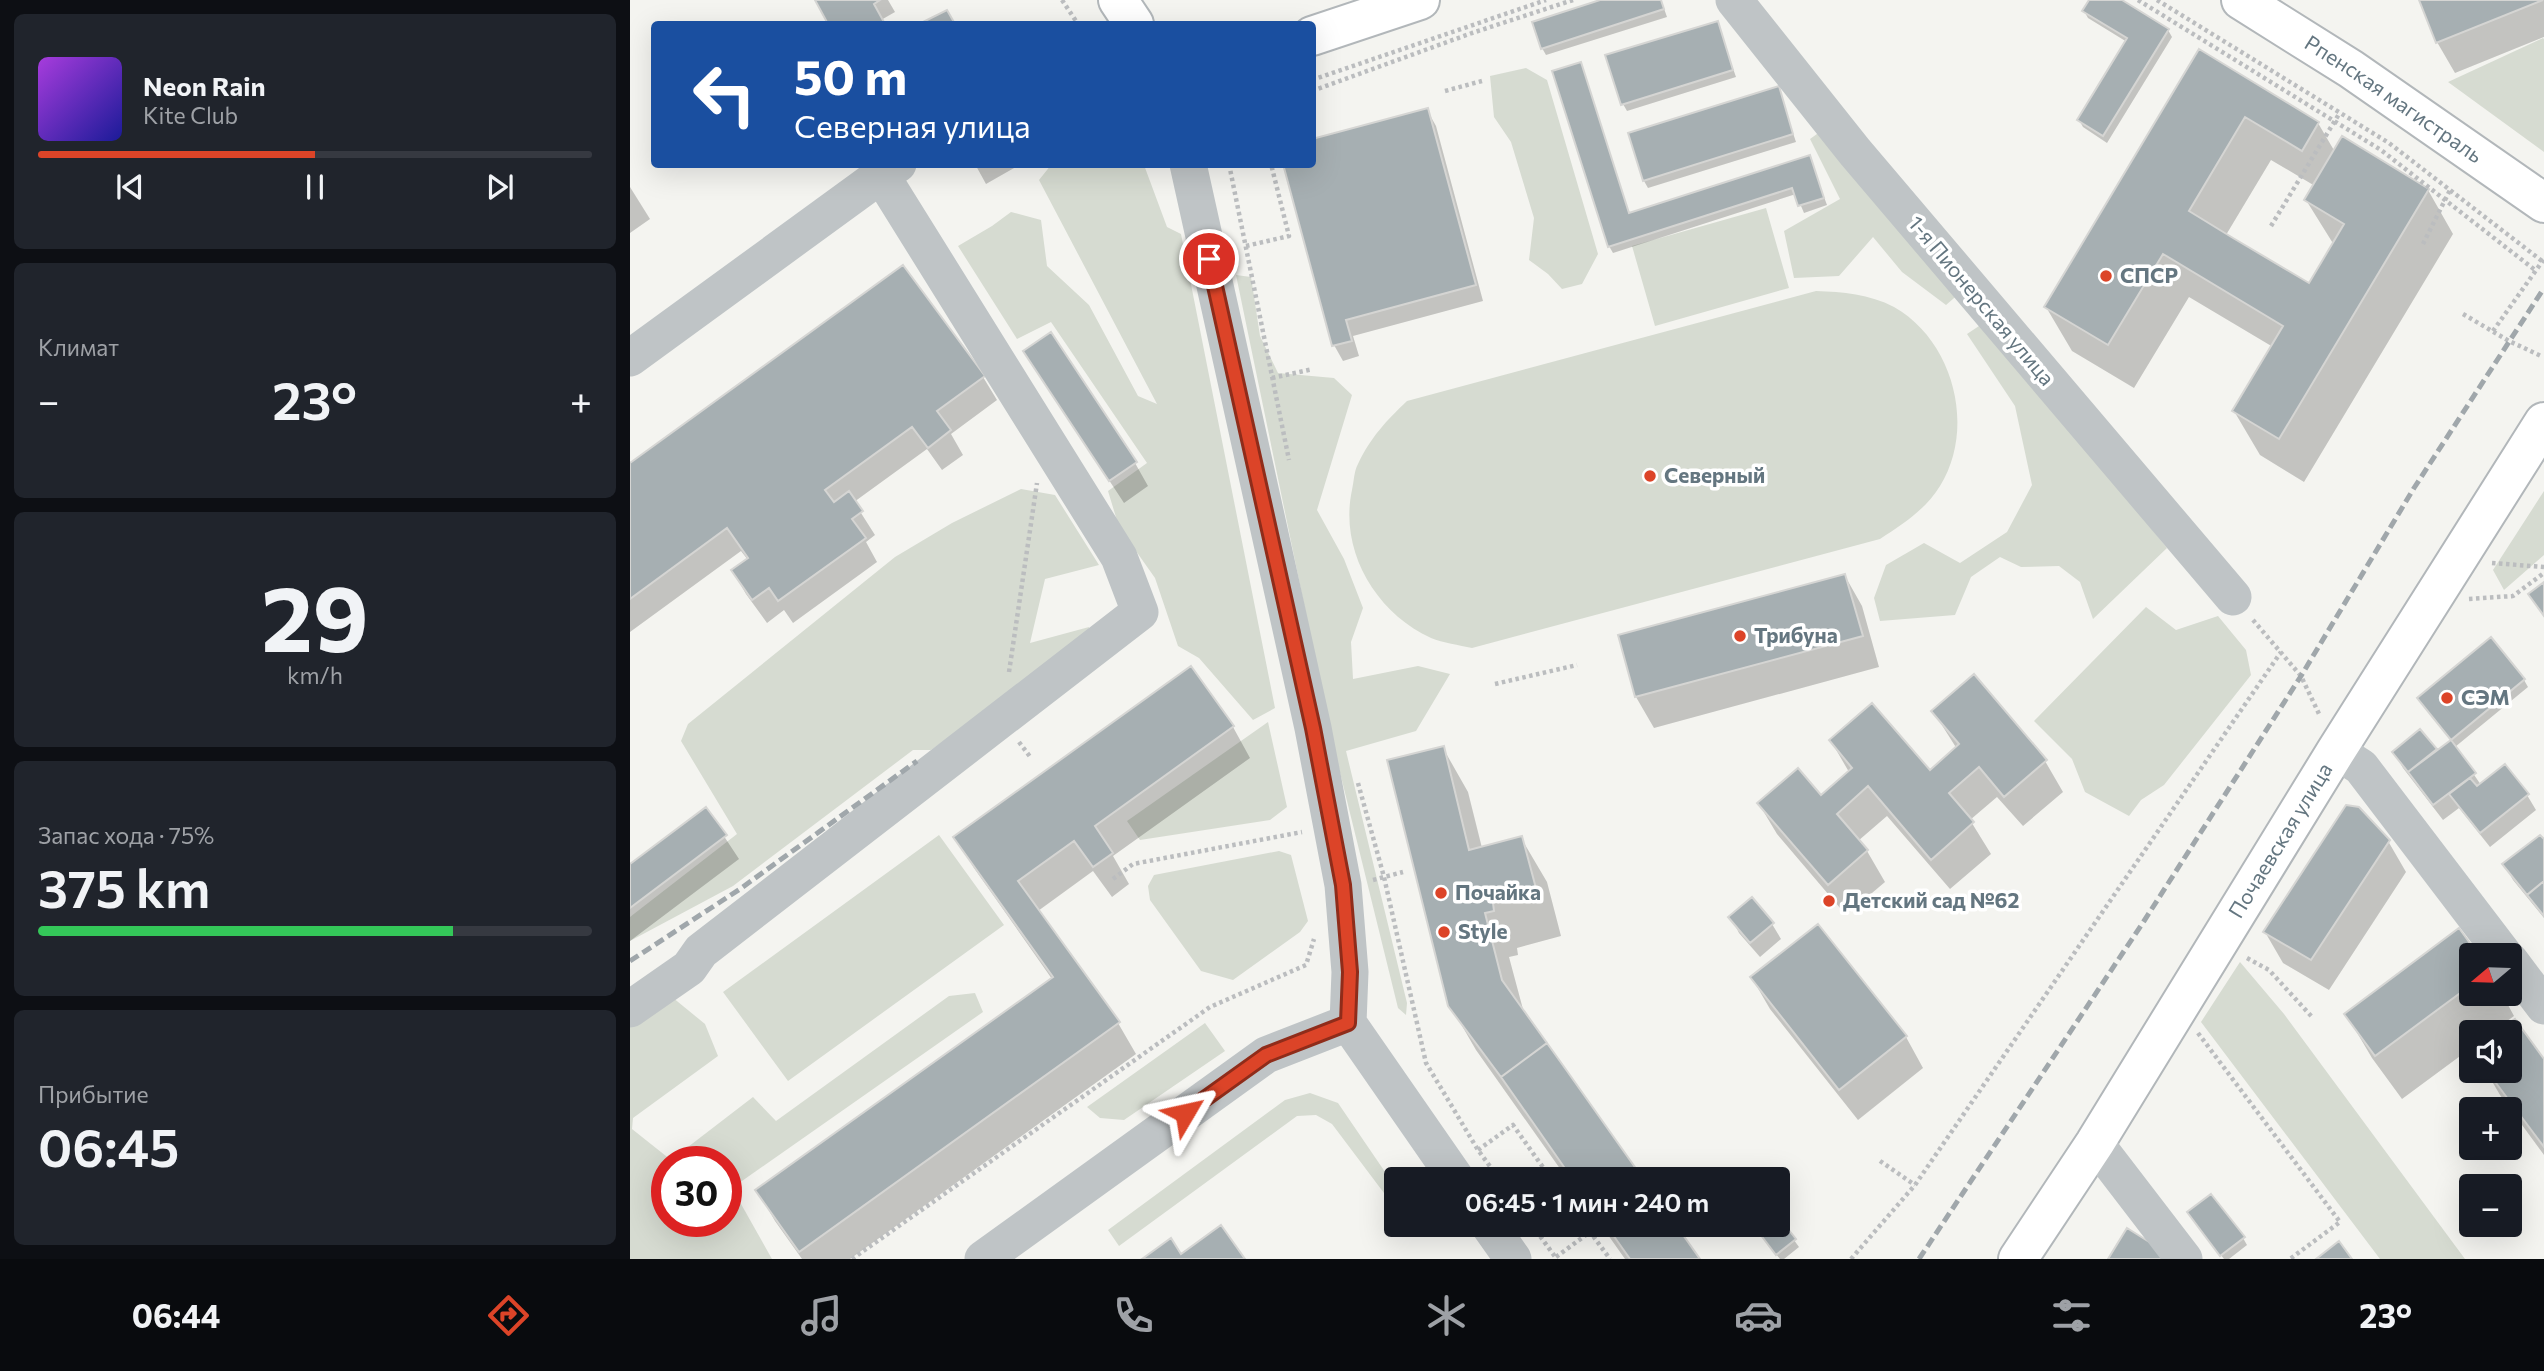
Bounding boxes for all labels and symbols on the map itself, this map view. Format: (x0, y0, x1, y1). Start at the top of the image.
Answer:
street label: Рпенская магистраль (2301, 29, 2488, 168)
street label: 1-я Пионерская улица (1904, 210, 2060, 390)
pin (1179, 229, 1239, 289)
place label: СПСР (2120, 262, 2178, 287)
marker: СПСР (2098, 268, 2114, 284)
place label: Северный (1664, 462, 1765, 487)
marker: Северный (1642, 468, 1658, 484)
place label: Трибуна (1754, 622, 1838, 647)
marker: Трибуна (1732, 628, 1748, 644)
place label: СЭМ (2461, 684, 2510, 709)
marker: СЭМ (2439, 690, 2455, 706)
street label: Почаевская улица (2222, 758, 2337, 922)
place label: Почайка (1455, 879, 1541, 904)
marker: Почайка (1433, 885, 1449, 901)
place label: Детский сад №62 (1843, 887, 2019, 912)
marker: Детский сад №62 (1821, 893, 1837, 909)
place label: Style (1458, 918, 1508, 943)
marker: Style (1436, 924, 1452, 940)
north arrow (2459, 943, 2522, 1006)
position arrow (1148, 1076, 1222, 1150)
speed limit sign: 30 (651, 1146, 742, 1237)

